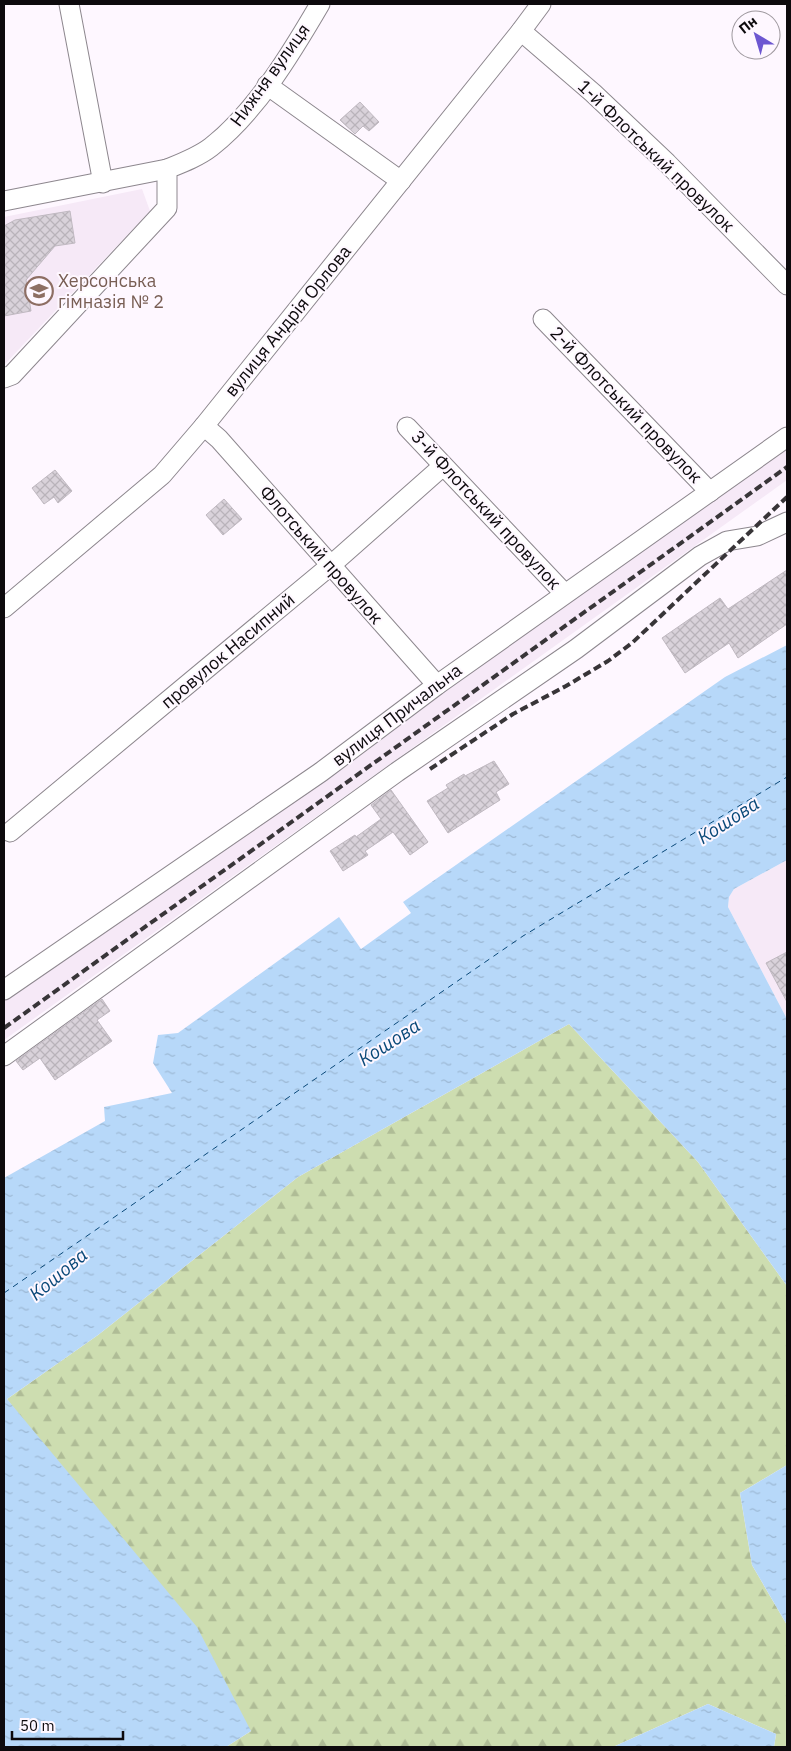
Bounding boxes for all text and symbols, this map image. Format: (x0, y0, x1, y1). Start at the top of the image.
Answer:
north arrow (731, 10, 781, 60)
text: Пн (735, 12, 761, 38)
street label: Нижня вулиця (225, 19, 315, 131)
street label: 1-й Флотський провулок (573, 75, 740, 237)
street label: вулиця Андрія Орлова (219, 240, 356, 401)
place label: Херсонська гімназія № 2 (58, 269, 164, 313)
school or university icon: Херсонська гімназія № 2 (24, 276, 54, 306)
street label: 2-й Флотський провулок (545, 321, 707, 488)
street label: 3-й Флотський провулок (407, 425, 566, 594)
street label: Флотський провулок (255, 481, 388, 629)
street label: провулок Насипний (156, 588, 299, 713)
street label: вулиця Причальна (327, 658, 467, 771)
water label: Кошова (692, 791, 764, 849)
water label: Кошова (353, 1013, 425, 1071)
water label: Кошова (24, 1243, 92, 1305)
scale bar (12, 1708, 124, 1740)
text: 50 m (20, 1716, 55, 1735)

